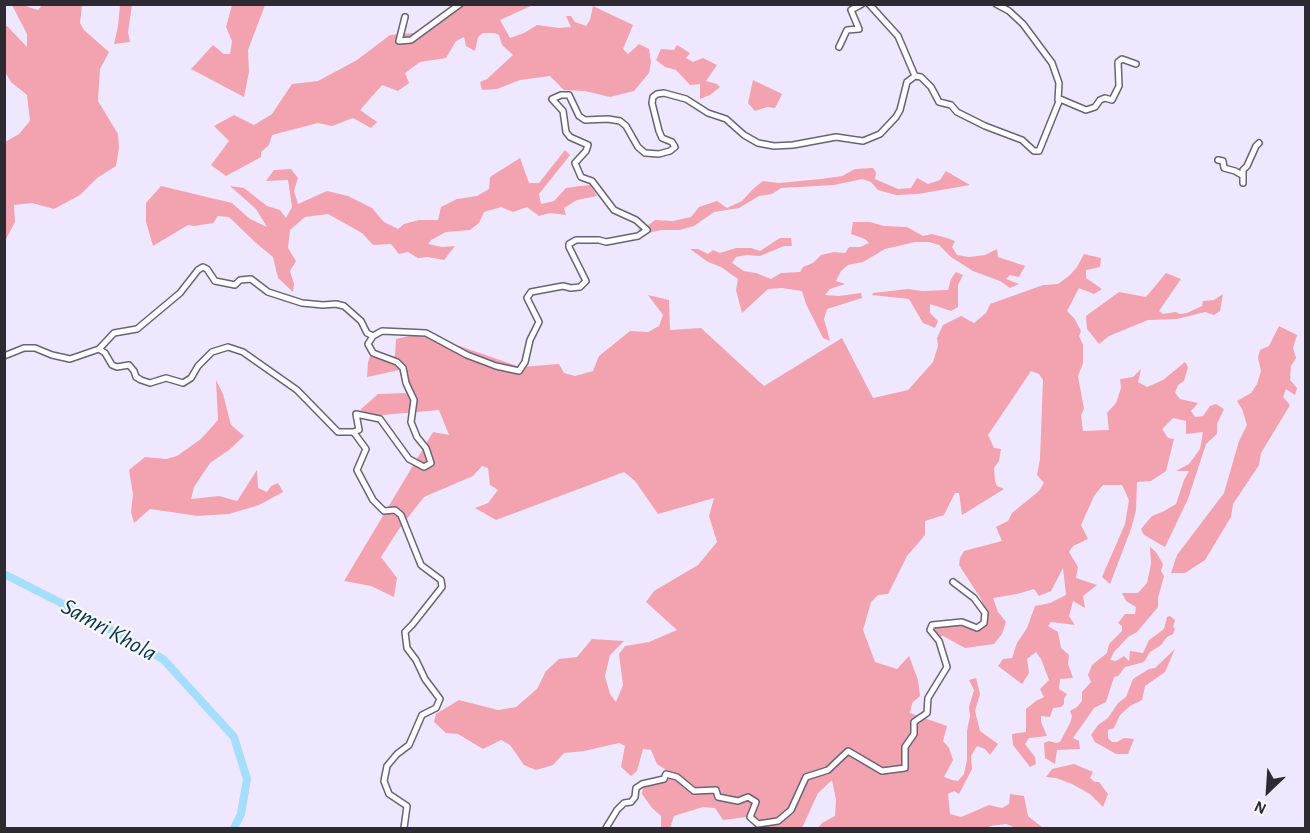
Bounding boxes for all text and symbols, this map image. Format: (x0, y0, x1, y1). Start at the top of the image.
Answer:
water label: Samri Khola (56, 592, 162, 668)
north arrow (1238, 761, 1298, 821)
text: N (1252, 798, 1269, 817)

